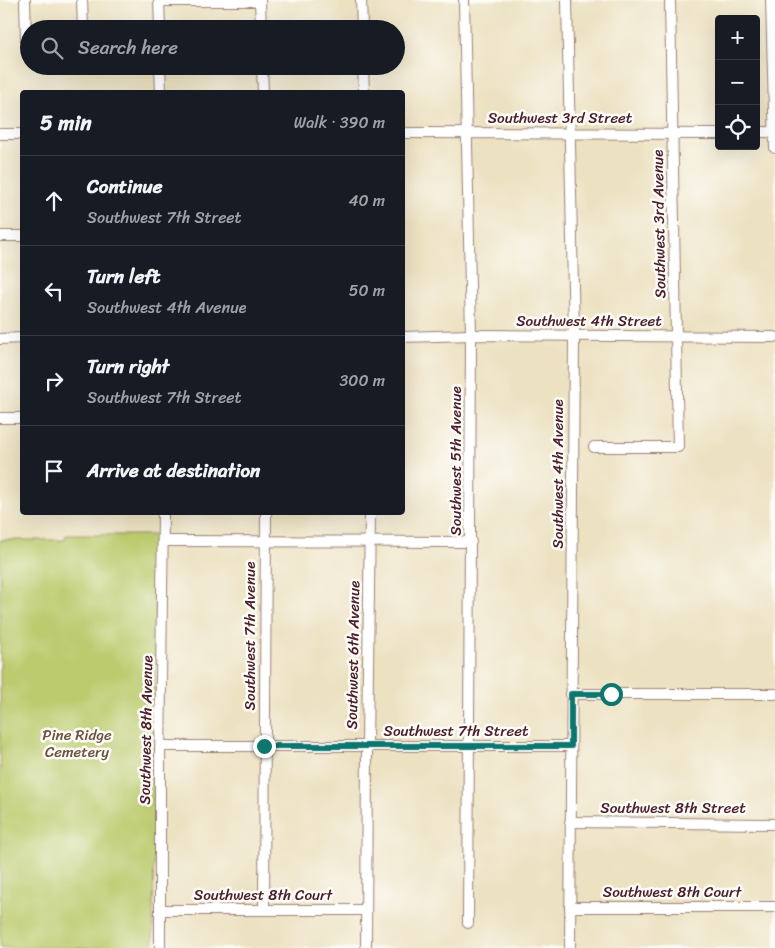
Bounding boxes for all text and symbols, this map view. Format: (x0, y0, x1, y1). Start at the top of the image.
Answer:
map controls (715, 15, 760, 150)
button: + (715, 15, 760, 60)
search box (20, 20, 405, 75)
text: Search here (78, 31, 178, 64)
icon: search (38, 34, 66, 62)
button: − (715, 60, 760, 105)
text: 5 min (40, 104, 92, 142)
street label: Southwest 3rd Street (488, 105, 633, 131)
button: locate (715, 105, 760, 150)
text: Walk · 390 m (294, 108, 385, 137)
street label: Southwest 3rd Avenue (645, 149, 673, 299)
text: Continue (87, 170, 163, 203)
text: 40 m (348, 186, 385, 215)
icon: ahead (40, 187, 68, 215)
text: Southwest 7th Street (87, 203, 242, 232)
text: Turn left (87, 260, 160, 293)
text: 50 m (349, 276, 385, 305)
icon: left (40, 277, 68, 305)
text: Southwest 4th Avenue (87, 293, 247, 322)
street label: Southwest 4th Street (516, 308, 662, 334)
text: Turn right (87, 350, 169, 383)
text: 300 m (340, 366, 385, 395)
icon: right (40, 367, 68, 395)
text: Southwest 7th Street (87, 383, 242, 412)
street label: Southwest 5th Avenue (443, 386, 469, 536)
street label: Southwest 4th Avenue (545, 399, 571, 549)
text: Arrive at destination (87, 454, 260, 487)
icon: arrive (40, 457, 68, 485)
street label: Southwest 7th Avenue (237, 562, 263, 710)
street label: Southwest 6th Avenue (339, 580, 367, 730)
street label: Southwest 8th Avenue (132, 655, 160, 805)
route start (600, 683, 623, 706)
street label: Southwest 7th Street (384, 718, 529, 744)
park label: Pine Ridge Cemetery (42, 722, 112, 765)
route end (253, 735, 276, 758)
street label: Southwest 8th Street (600, 795, 746, 821)
street label: Southwest 8th Court (603, 879, 742, 905)
street label: Southwest 8th Court (194, 882, 333, 908)

